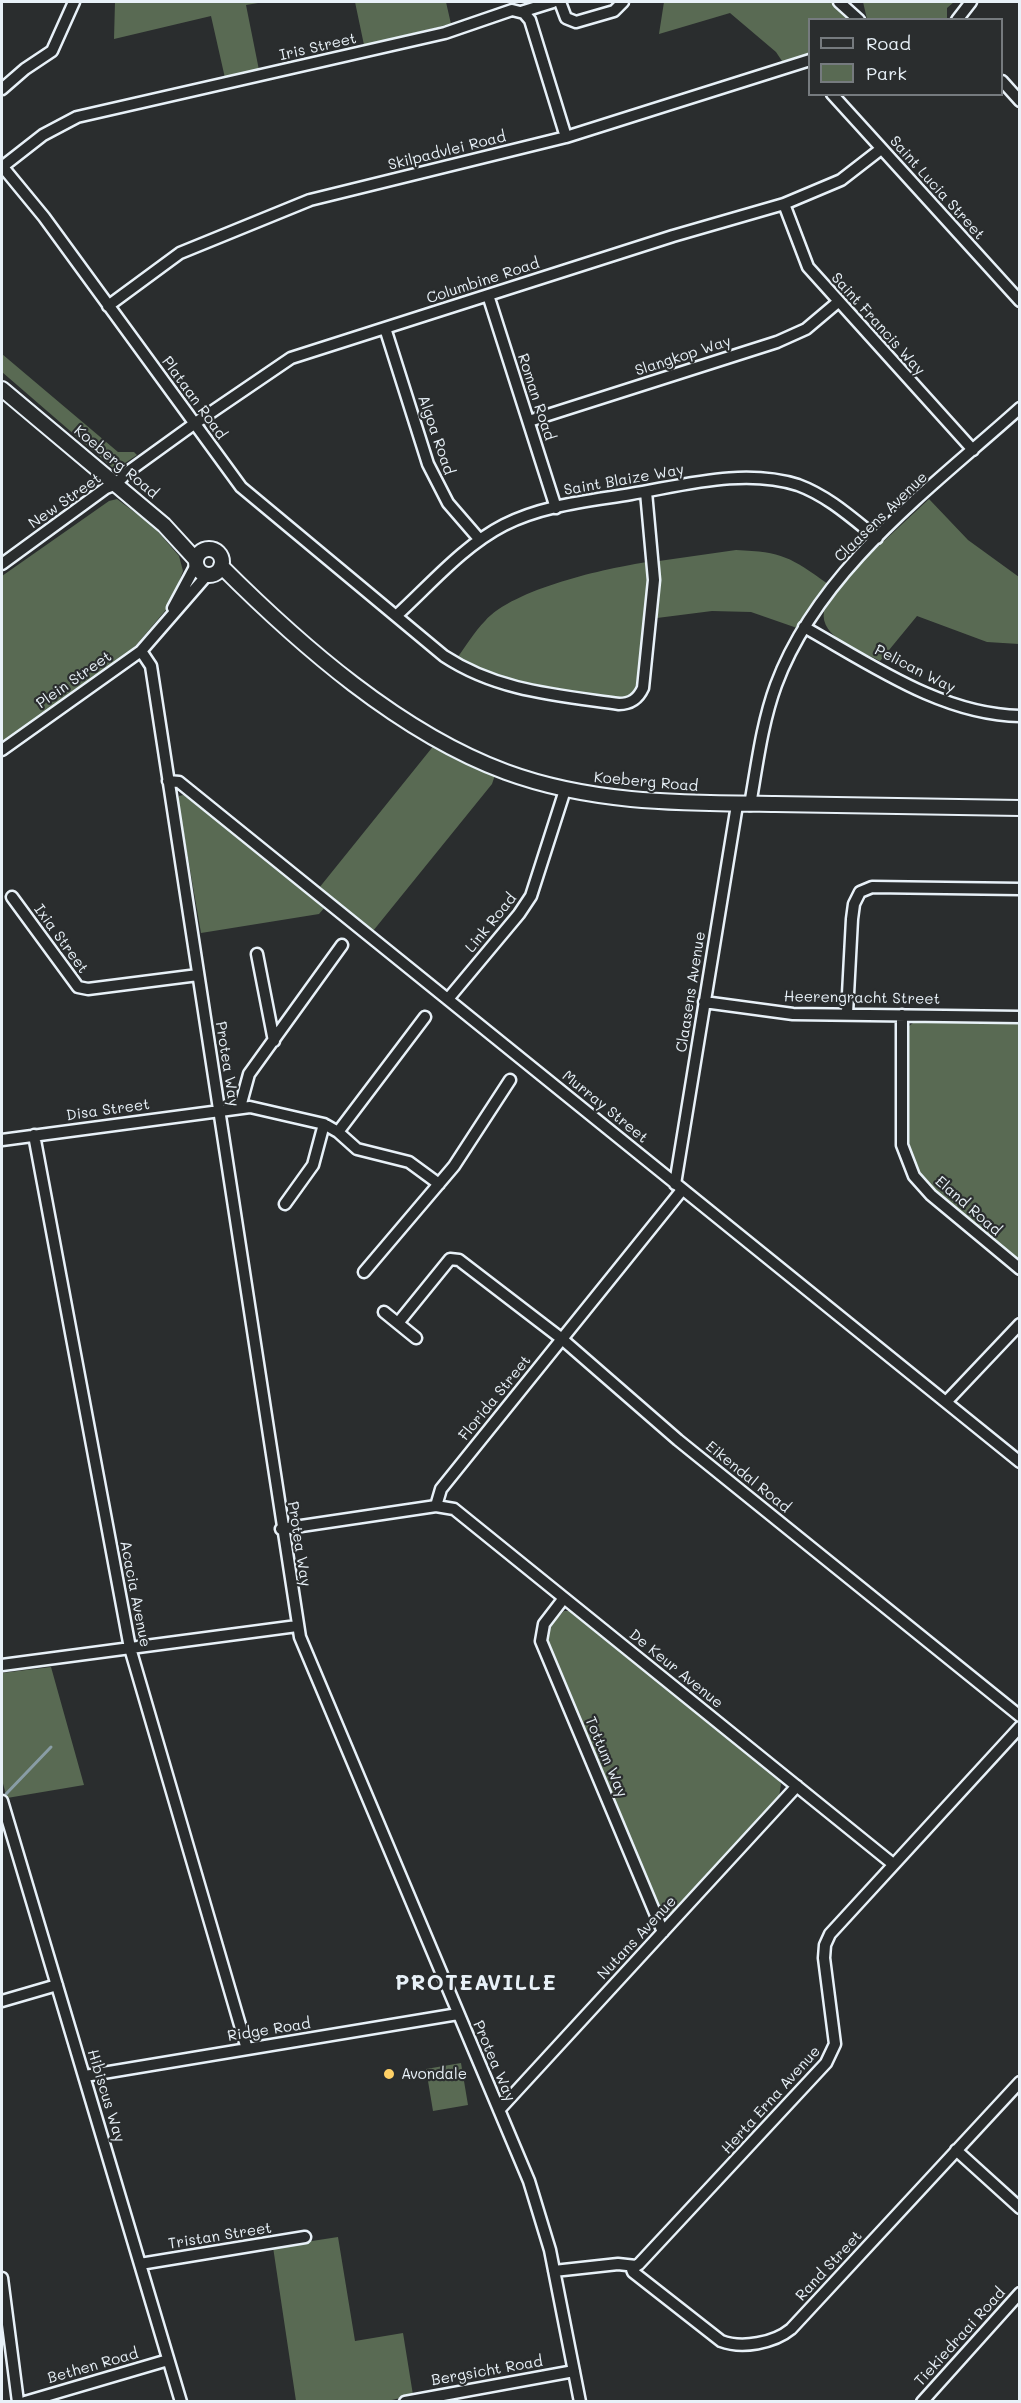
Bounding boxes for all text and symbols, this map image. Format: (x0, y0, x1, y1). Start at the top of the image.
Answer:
legend (808, 18, 1003, 96)
street label: Iris Street (278, 29, 358, 65)
text: Road (866, 31, 911, 55)
text: Park (866, 61, 907, 85)
street label: Skilpadvlei Road (386, 128, 508, 174)
street label: Saint Lucia Street (886, 132, 988, 244)
street label: Columbine Road (424, 254, 542, 308)
street label: Saint Francis Way (827, 269, 929, 379)
street label: Slangkop Way (633, 332, 733, 380)
street label: Roman Road (513, 351, 559, 443)
street label: Plataan Road (158, 353, 230, 443)
street label: Algoa Road (414, 393, 458, 477)
street label: Koeberg Road (70, 422, 162, 502)
street label: Saint Blaize Way (562, 461, 686, 499)
street label: Claasens Avenue (831, 468, 931, 566)
street label: New Street (25, 469, 105, 533)
street label: Pelican Way (872, 641, 958, 697)
street label: Plein Street (33, 647, 115, 713)
street label: Koeberg Road (593, 768, 699, 796)
street label: Link Road (462, 890, 520, 956)
street label: Ixia Street (30, 901, 92, 977)
street label: Claasens Avenue (673, 930, 709, 1054)
street label: Heerengracht Street (784, 988, 940, 1008)
street label: Protea Way (211, 1020, 243, 1108)
street label: Murray Street (559, 1067, 651, 1147)
street label: Disa Street (65, 1095, 151, 1125)
street label: Eland Road (931, 1172, 1005, 1240)
street label: Florida Street (455, 1352, 535, 1444)
street label: Eikendal Road (702, 1437, 794, 1517)
street label: Protea Way (283, 1500, 315, 1588)
street label: Acacia Avenue (116, 1539, 154, 1649)
street label: De Keur Avenue (626, 1626, 726, 1712)
street label: Tottum Way (581, 1714, 631, 1800)
street label: Nutans Avenue (594, 1893, 680, 1983)
district label: PROTEAVILLE (395, 1971, 557, 1997)
street label: Ridge Road (226, 2015, 312, 2045)
street label: Protea Way (469, 2018, 519, 2104)
street label: Herta Erna Avenue (718, 2042, 824, 2158)
street label: Hibiscus Way (83, 2047, 129, 2145)
place label: Avondale (401, 2065, 467, 2083)
marker: Avondale (382, 2067, 396, 2081)
street label: Tristan Street (167, 2219, 273, 2253)
street label: Rand Street (792, 2227, 866, 2305)
street label: Tiekiedraai Road (911, 2284, 1009, 2390)
street label: Bethen Road (46, 2344, 140, 2388)
street label: Bergsicht Road (430, 2352, 544, 2390)

